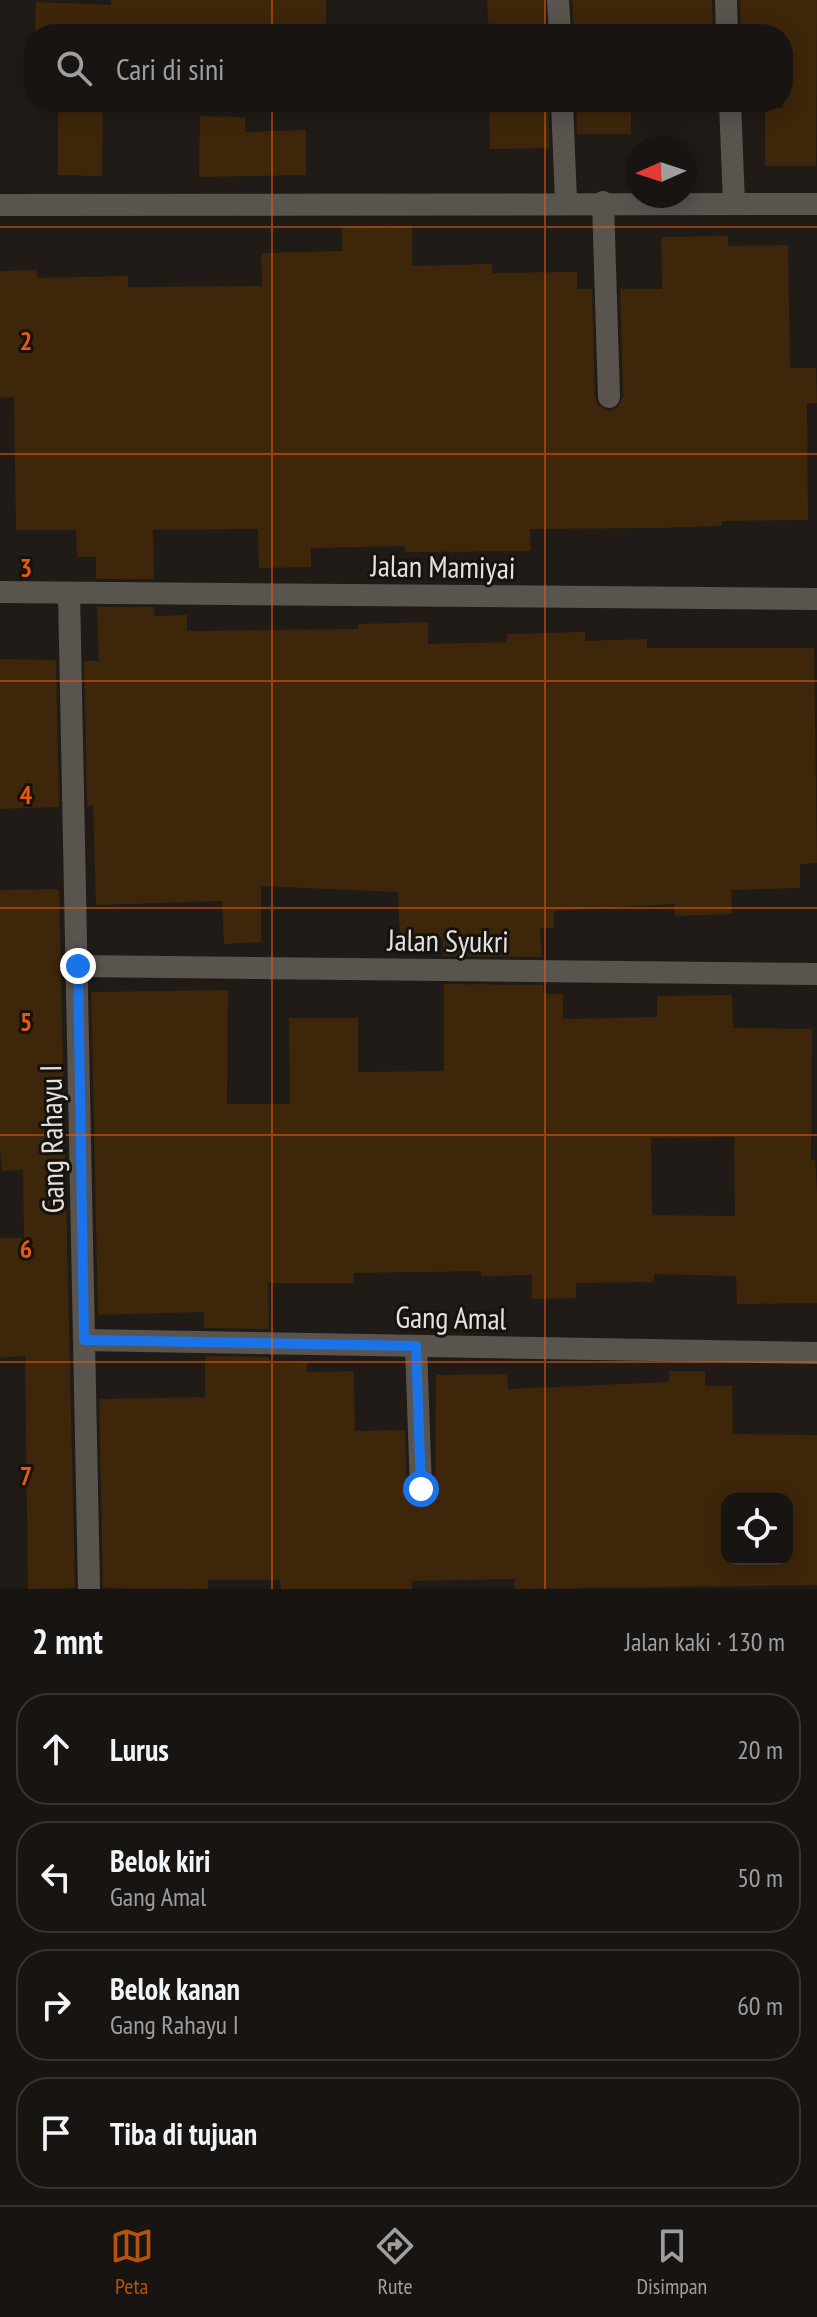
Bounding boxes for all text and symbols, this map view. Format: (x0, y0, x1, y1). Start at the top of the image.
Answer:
search box (24, 24, 793, 112)
icon: search (52, 46, 96, 90)
text: Cari di sini (116, 49, 225, 88)
north arrow (625, 136, 697, 208)
text: 2 (20, 324, 32, 357)
street label: Jalan Mamiyai (369, 545, 516, 587)
text: 3 (20, 551, 32, 584)
text: 4 (20, 778, 33, 811)
street label: Jalan Syukri (386, 919, 509, 961)
route end (60, 948, 96, 984)
text: 5 (20, 1005, 32, 1038)
street label: Gang Rahayu I (30, 1064, 72, 1214)
text: 6 (20, 1232, 32, 1265)
street label: Gang Amal (395, 1297, 507, 1337)
text: 7 (20, 1459, 32, 1492)
route start (403, 1471, 439, 1507)
map controls (721, 1493, 793, 1565)
button: locate (721, 1493, 793, 1565)
text: 2 mnt (32, 1619, 103, 1663)
text: Jalan kaki · 130 m (625, 1625, 785, 1658)
icon: ahead (34, 1727, 78, 1771)
text: Lurus (110, 1730, 169, 1769)
text: 20 m (737, 1733, 783, 1766)
text: Belok kiri (110, 1841, 211, 1880)
icon: left (34, 1855, 78, 1899)
text: 50 m (737, 1861, 783, 1894)
text: Gang Amal (110, 1880, 206, 1913)
text: Belok kanan (110, 1969, 240, 2008)
icon: right (34, 1983, 78, 2027)
text: 60 m (737, 1989, 783, 2022)
text: Gang Rahayu I (110, 2008, 239, 2041)
icon: arrive (34, 2111, 78, 2155)
text: Tiba di tujuan (110, 2114, 257, 2153)
tab: Peta (110, 2224, 154, 2300)
tab: Rute (373, 2224, 417, 2300)
tab: Disimpan (636, 2224, 707, 2300)

